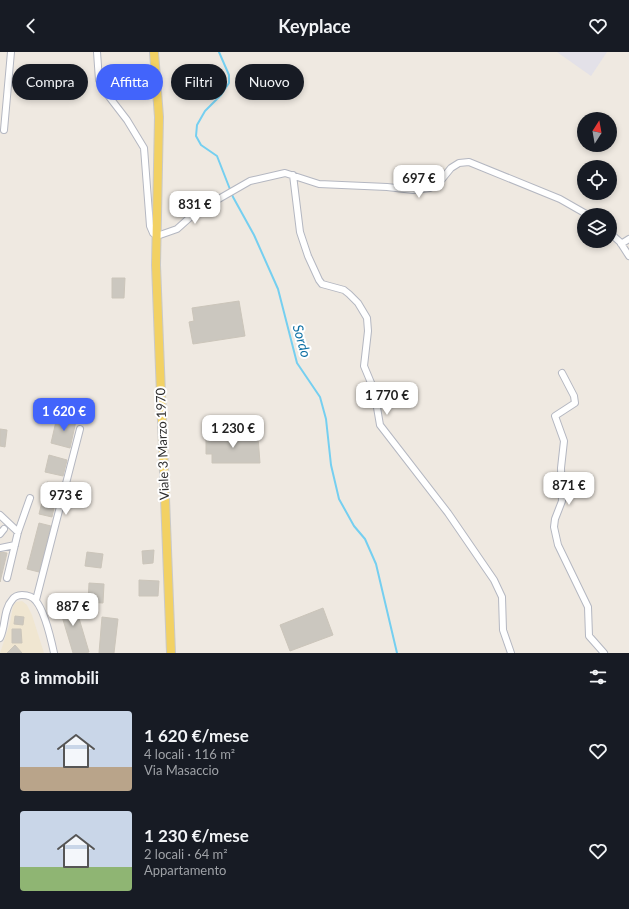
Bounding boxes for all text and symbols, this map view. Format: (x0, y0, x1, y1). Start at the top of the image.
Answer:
icon: back (20, 15, 42, 37)
text: Keyplace (278, 15, 351, 37)
icon: heart (587, 15, 609, 37)
chip: Compra (12, 64, 88, 100)
chip: Affitta (96, 64, 163, 100)
chip: Filtri (171, 64, 227, 100)
chip: Nuovo (235, 64, 304, 100)
north arrow (577, 112, 617, 152)
map controls (577, 112, 617, 248)
button: locate (577, 160, 617, 200)
pin: 697 € (391, 165, 447, 199)
text: 697 € (402, 170, 436, 186)
pin: 831 € (167, 191, 223, 225)
text: 831 € (178, 196, 212, 212)
button: layers (577, 208, 617, 248)
water label: Sordo (290, 322, 315, 359)
pin: 1 770 € (350, 382, 424, 416)
street label: Viale 3 Marzo 1970 (152, 387, 172, 500)
text: 1 770 € (365, 387, 409, 403)
pin: 1 620 € (27, 398, 101, 432)
text: 1 620 € (42, 403, 86, 419)
pin: 1 230 € (196, 415, 270, 449)
text: 1 230 € (211, 420, 255, 436)
pin: 871 € (541, 472, 597, 506)
text: 871 € (552, 477, 586, 493)
pin: 973 € (38, 482, 94, 516)
text: 973 € (49, 487, 83, 503)
pin: 887 € (45, 593, 101, 627)
text: 887 € (56, 598, 90, 614)
icon: filters (587, 666, 609, 688)
text: 8 immobili (20, 667, 99, 688)
text: 1 620 €/mese (144, 725, 249, 746)
icon: home (52, 727, 100, 775)
icon: heart (587, 740, 609, 762)
text: 4 locali · 116 m² (144, 746, 235, 762)
text: Via Masaccio (144, 762, 219, 778)
text: 1 230 €/mese (144, 825, 249, 846)
icon: home (52, 827, 100, 875)
icon: heart (587, 840, 609, 862)
text: 2 locali · 64 m² (144, 846, 228, 862)
text: Appartamento (144, 862, 226, 878)

